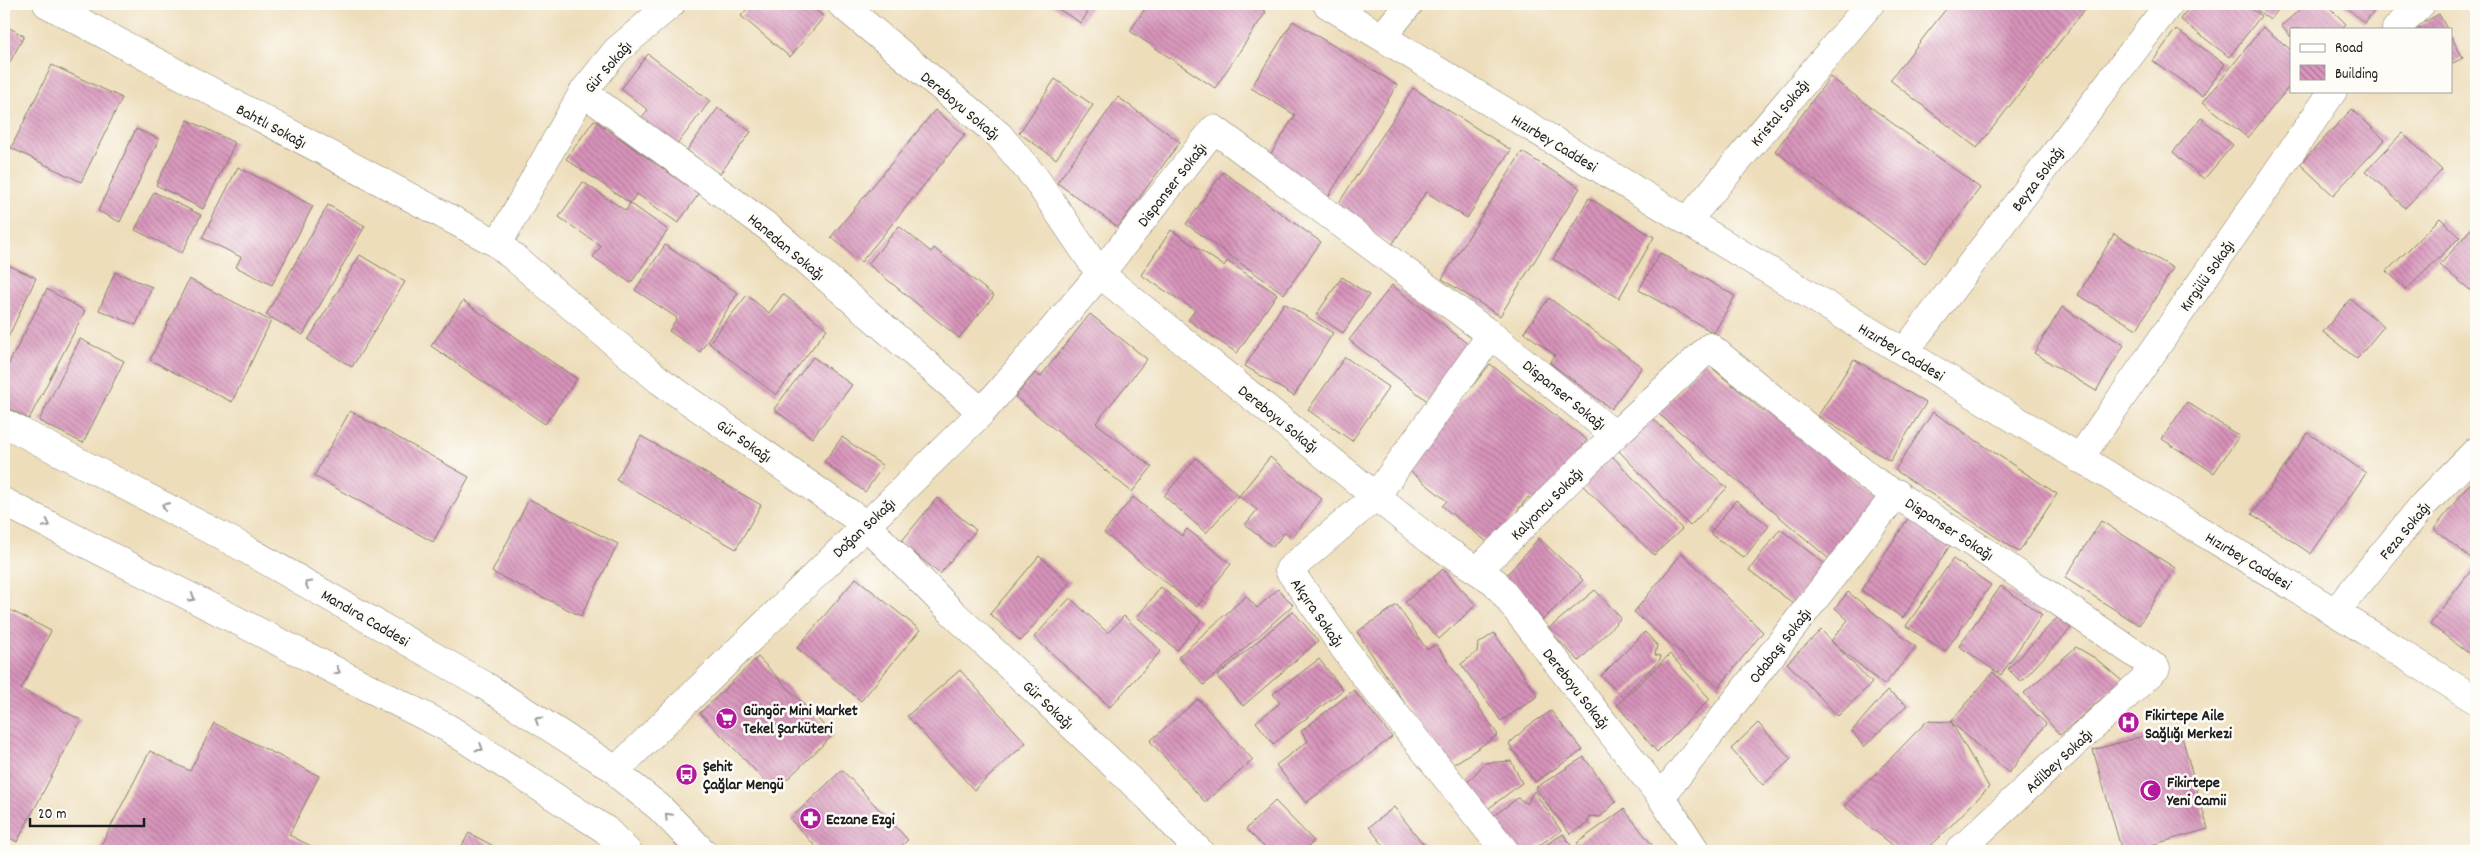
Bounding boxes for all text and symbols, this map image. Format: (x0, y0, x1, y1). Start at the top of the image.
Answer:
legend (2290, 28, 2452, 92)
street label: Gür Sokağı (580, 36, 638, 99)
text: Road (2335, 38, 2363, 60)
text: Building (2335, 64, 2378, 86)
street label: Dereboyu Sokağı (915, 67, 1004, 147)
street label: Kristal Sokağı (1746, 75, 1816, 152)
street label: Bahtlı Sokağı (231, 99, 310, 155)
street label: Hızırbey Caddesi (1506, 109, 1601, 179)
street label: Dispanser Sokağı (1133, 138, 1213, 233)
street label: Beyza Sokağı (2007, 142, 2071, 217)
street label: Hanedan Sokağı (742, 209, 829, 287)
street label: Kırgülü Sokağı (2175, 236, 2241, 317)
street label: Hızırbey Caddesi (1853, 318, 1948, 388)
street label: Dispanser Sokağı (1517, 355, 1610, 437)
street label: Dereboyu Sokağı (1232, 380, 1323, 460)
street label: Gür Sokağı (711, 415, 776, 469)
street label: Kalyoncu Sokağı (1506, 463, 1589, 546)
street label: Doğan Sokağı (828, 493, 902, 564)
street label: Dispanser Sokağı (1900, 493, 1998, 567)
street label: Feza Sokağı (2375, 498, 2437, 566)
one-way arrow (161, 502, 170, 512)
one-way arrow (42, 518, 51, 528)
street label: Hızırbey Caddesi (2200, 527, 2295, 597)
street label: Akçıra Sokağı (1284, 574, 1348, 653)
one-way arrow (304, 580, 313, 590)
street label: Mandıra Caddesi (316, 584, 413, 654)
one-way arrow (187, 592, 196, 602)
street label: Odabaşı Sokağı (1744, 604, 1818, 689)
street label: Dereboyu Sokağı (1536, 644, 1614, 735)
one-way arrow (332, 665, 341, 675)
street label: Gür Sokağı (1016, 676, 1078, 736)
place label: Güngör Mini Market Tekel Şarküteri (743, 700, 858, 741)
place label: Fikirtepe Aile Sağlığı Merkezi (2145, 705, 2232, 746)
supermarket icon: Güngör Mini Market Tekel Şarküteri (715, 706, 739, 730)
hospital icon: Fikirtepe Aile Sağlığı Merkezi (2117, 711, 2141, 735)
one-way arrow (534, 717, 544, 726)
street label: Adilbey Sokağı (2021, 724, 2099, 799)
one-way arrow (475, 742, 484, 752)
place label: Şehit Çağlar Mengü (703, 756, 784, 797)
bus stop icon: Şehit Çağlar Mengü (675, 762, 699, 786)
place label: Fikirtepe Yeni Camii (2166, 772, 2226, 813)
mosque icon: Fikirtepe Yeni Camii (2139, 778, 2163, 802)
scale bar (30, 795, 144, 827)
text: 20 m (38, 804, 66, 826)
pharmacy icon: Eczane Ezgi (798, 806, 822, 830)
place label: Eczane Ezgi (826, 809, 895, 832)
one-way arrow (665, 813, 674, 822)

